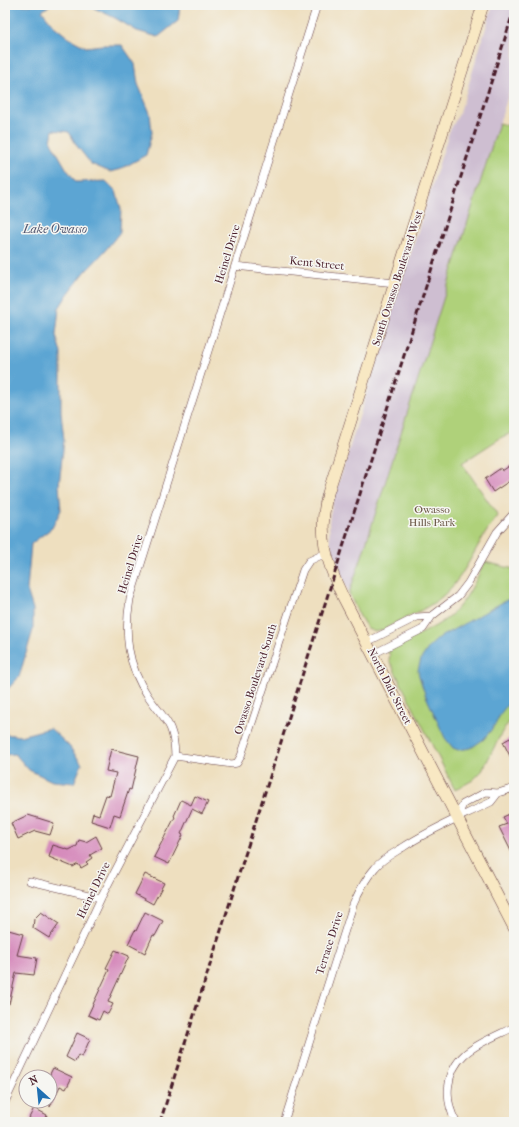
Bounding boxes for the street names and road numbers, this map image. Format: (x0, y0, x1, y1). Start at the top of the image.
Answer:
street label: South Owasso Boulevard West (369, 209, 426, 348)
street label: Heinel Drive (212, 222, 243, 285)
street label: Kent Street (289, 254, 345, 273)
street label: Heinel Drive (115, 532, 146, 595)
street label: Owasso Boulevard South (231, 621, 280, 736)
street label: North Dale Street (365, 646, 414, 727)
street label: Heinel Drive (74, 859, 113, 921)
street label: Terrace Drive (313, 909, 346, 977)

